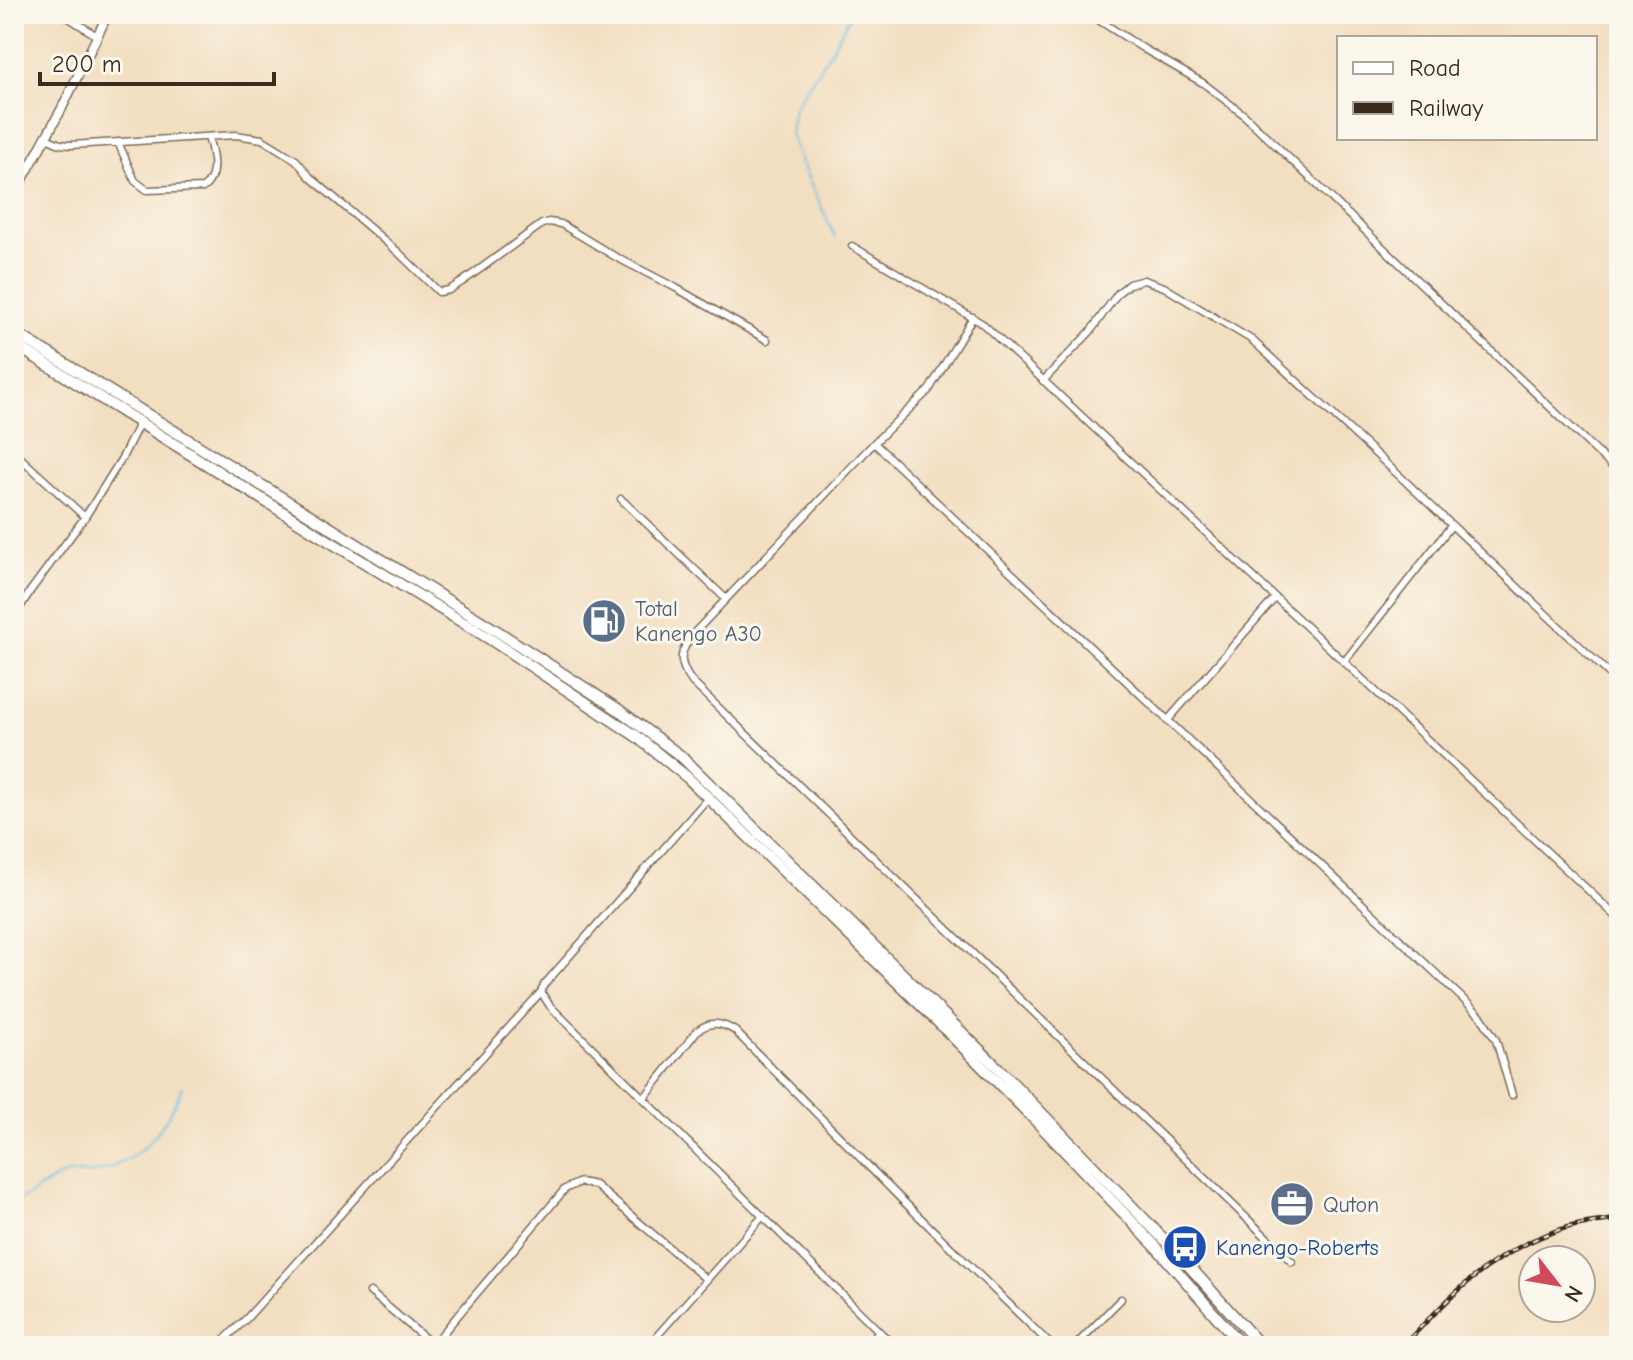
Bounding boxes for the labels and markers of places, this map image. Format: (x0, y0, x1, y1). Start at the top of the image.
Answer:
place label: Total Kanengo A30 (635, 596, 762, 647)
fuel station icon: Total Kanengo A30 (580, 597, 628, 645)
office icon: Quton (1268, 1180, 1316, 1228)
place label: Quton (1323, 1192, 1379, 1218)
bus stop icon: Kanengo-Roberts (1161, 1223, 1209, 1271)
place label: Kanengo-Roberts (1216, 1235, 1379, 1261)

